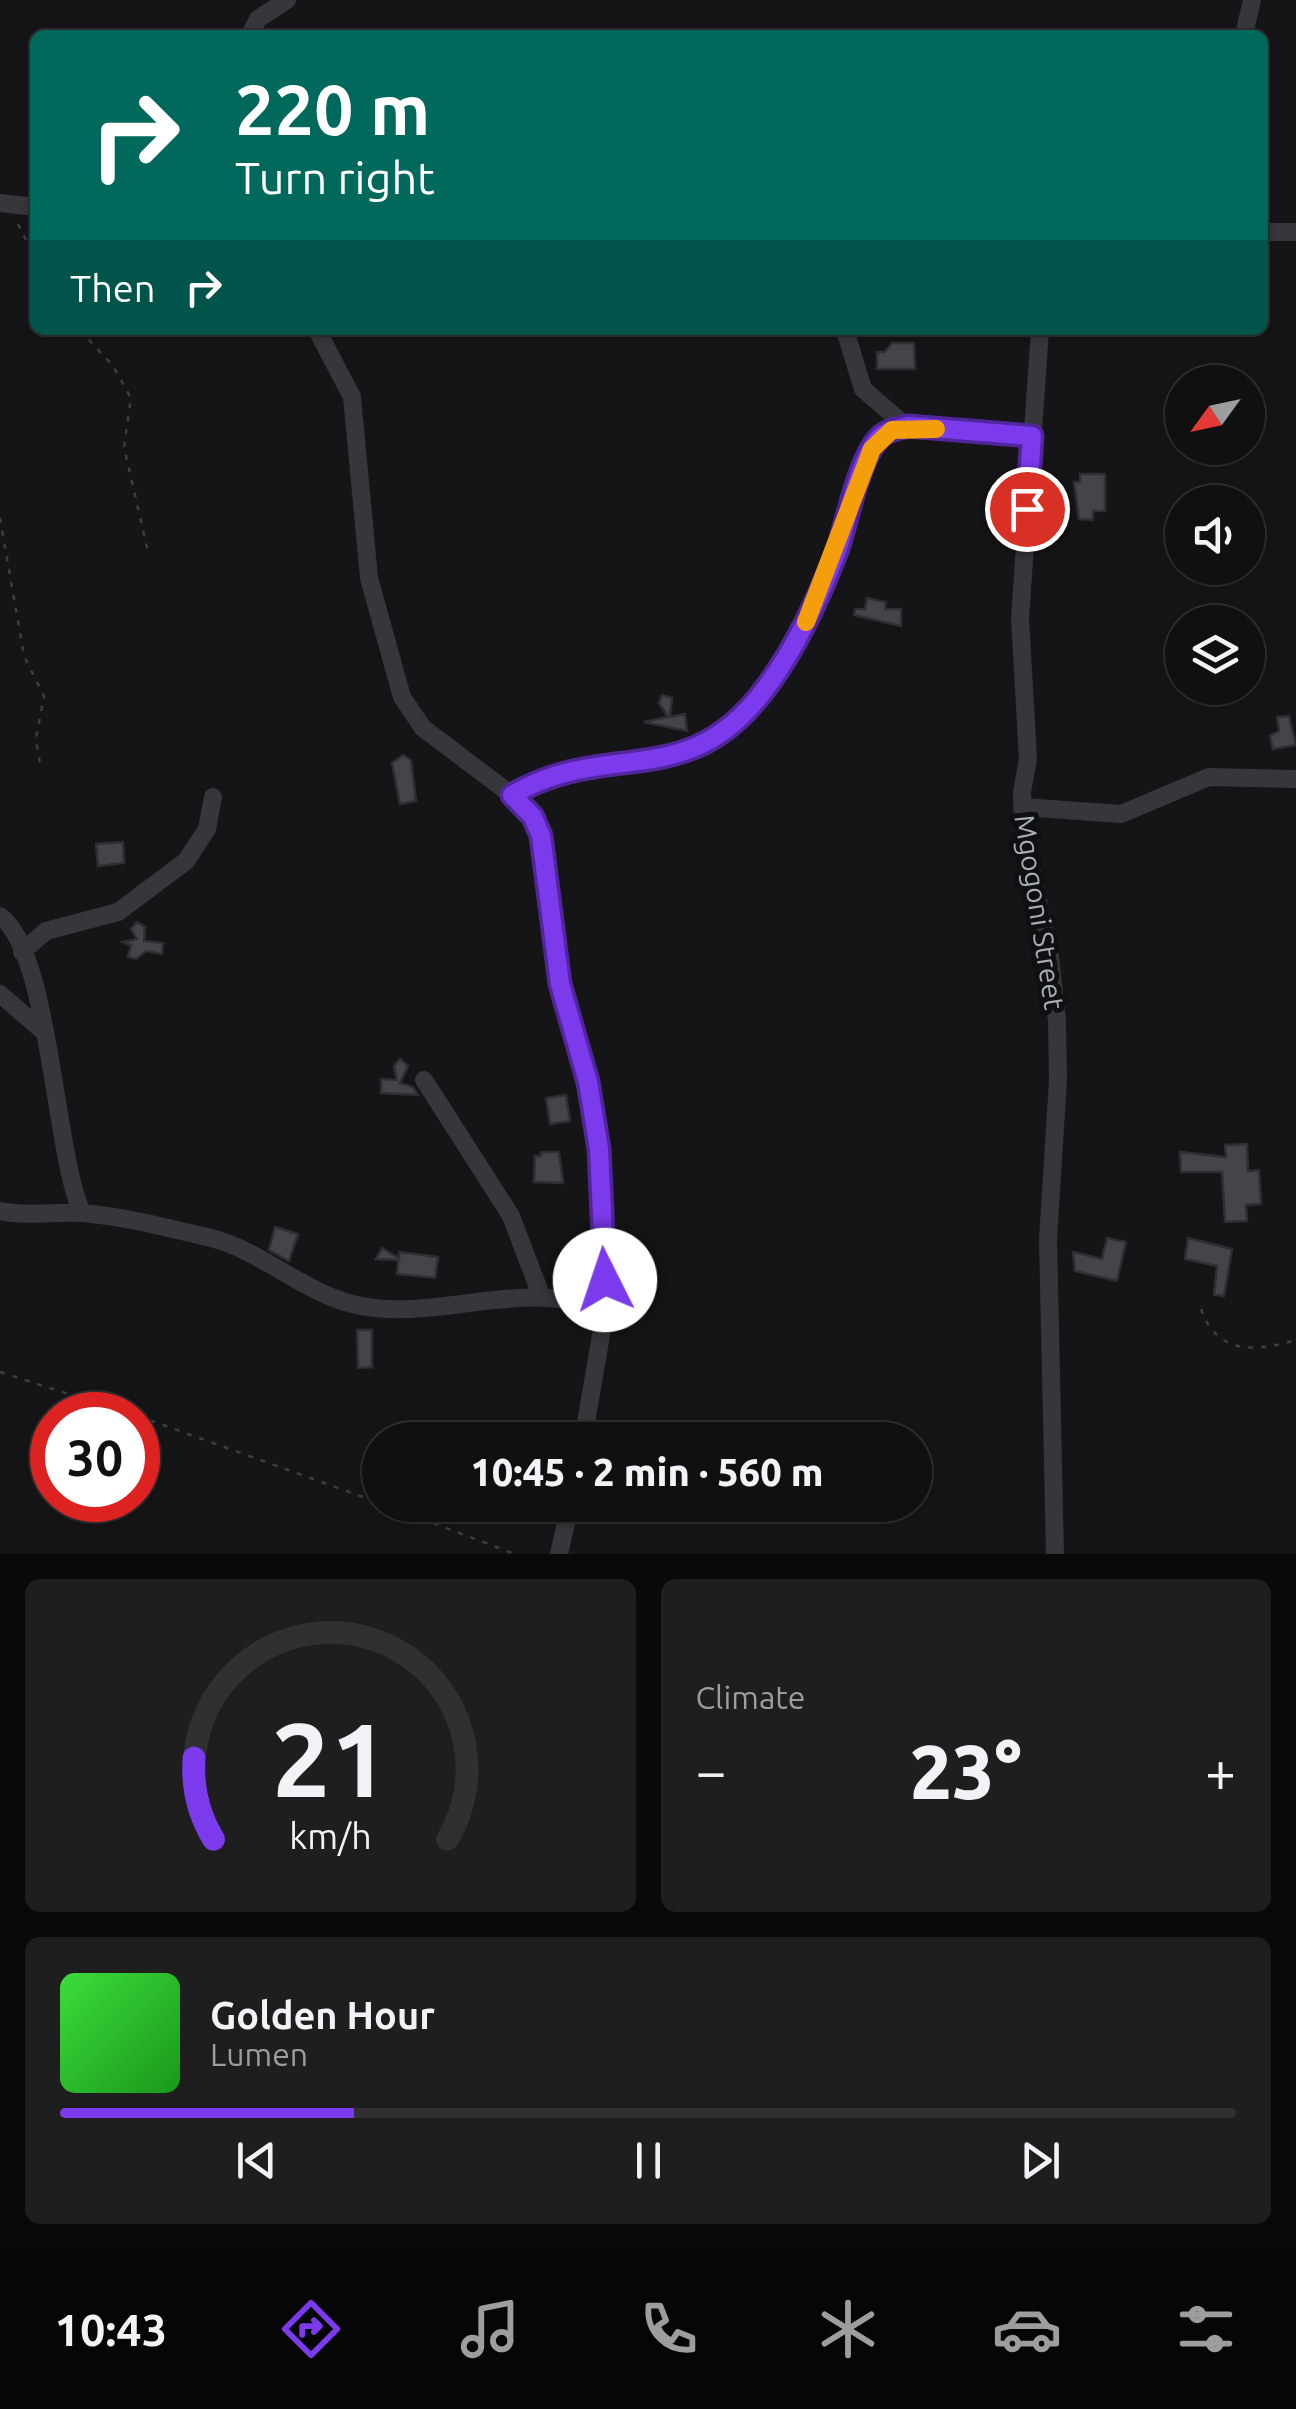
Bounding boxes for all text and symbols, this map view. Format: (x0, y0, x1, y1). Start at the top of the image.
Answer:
icon: right (70, 70, 200, 200)
text: 220 m (235, 70, 430, 148)
text: Turn right (235, 152, 435, 203)
icon: right (176, 260, 231, 315)
text: Then (70, 267, 156, 309)
north arrow (1165, 365, 1265, 465)
map controls (1165, 365, 1265, 705)
pin (985, 467, 1070, 552)
icon: arrive (1000, 482, 1055, 537)
button: sound (1165, 485, 1265, 585)
button: layers (1165, 605, 1265, 705)
street label: Mgogoni Street (1009, 812, 1071, 1012)
position arrow (553, 1228, 657, 1332)
speed limit sign: 30 (30, 1392, 160, 1522)
text: 10:45 · 2 min · 560 m (470, 1451, 824, 1493)
text: Climate (696, 1679, 806, 1715)
text: 21 (272, 1700, 389, 1817)
text: 23° (910, 1729, 1022, 1813)
text: − (696, 1740, 727, 1801)
text: + (1205, 1740, 1236, 1801)
text: km/h (289, 1816, 372, 1856)
text: Golden Hour (210, 1994, 435, 2036)
text: Lumen (210, 2036, 308, 2072)
icon: previous (229, 2133, 284, 2188)
icon: pause (621, 2133, 676, 2188)
icon: next (1013, 2133, 1068, 2188)
icon: directions (276, 2294, 346, 2364)
icon: music (455, 2294, 525, 2364)
icon: phone (634, 2294, 704, 2364)
icon: climate (813, 2294, 883, 2364)
icon: car (992, 2294, 1062, 2364)
icon: filters (1171, 2294, 1241, 2364)
text: 10:43 (55, 2304, 167, 2355)

